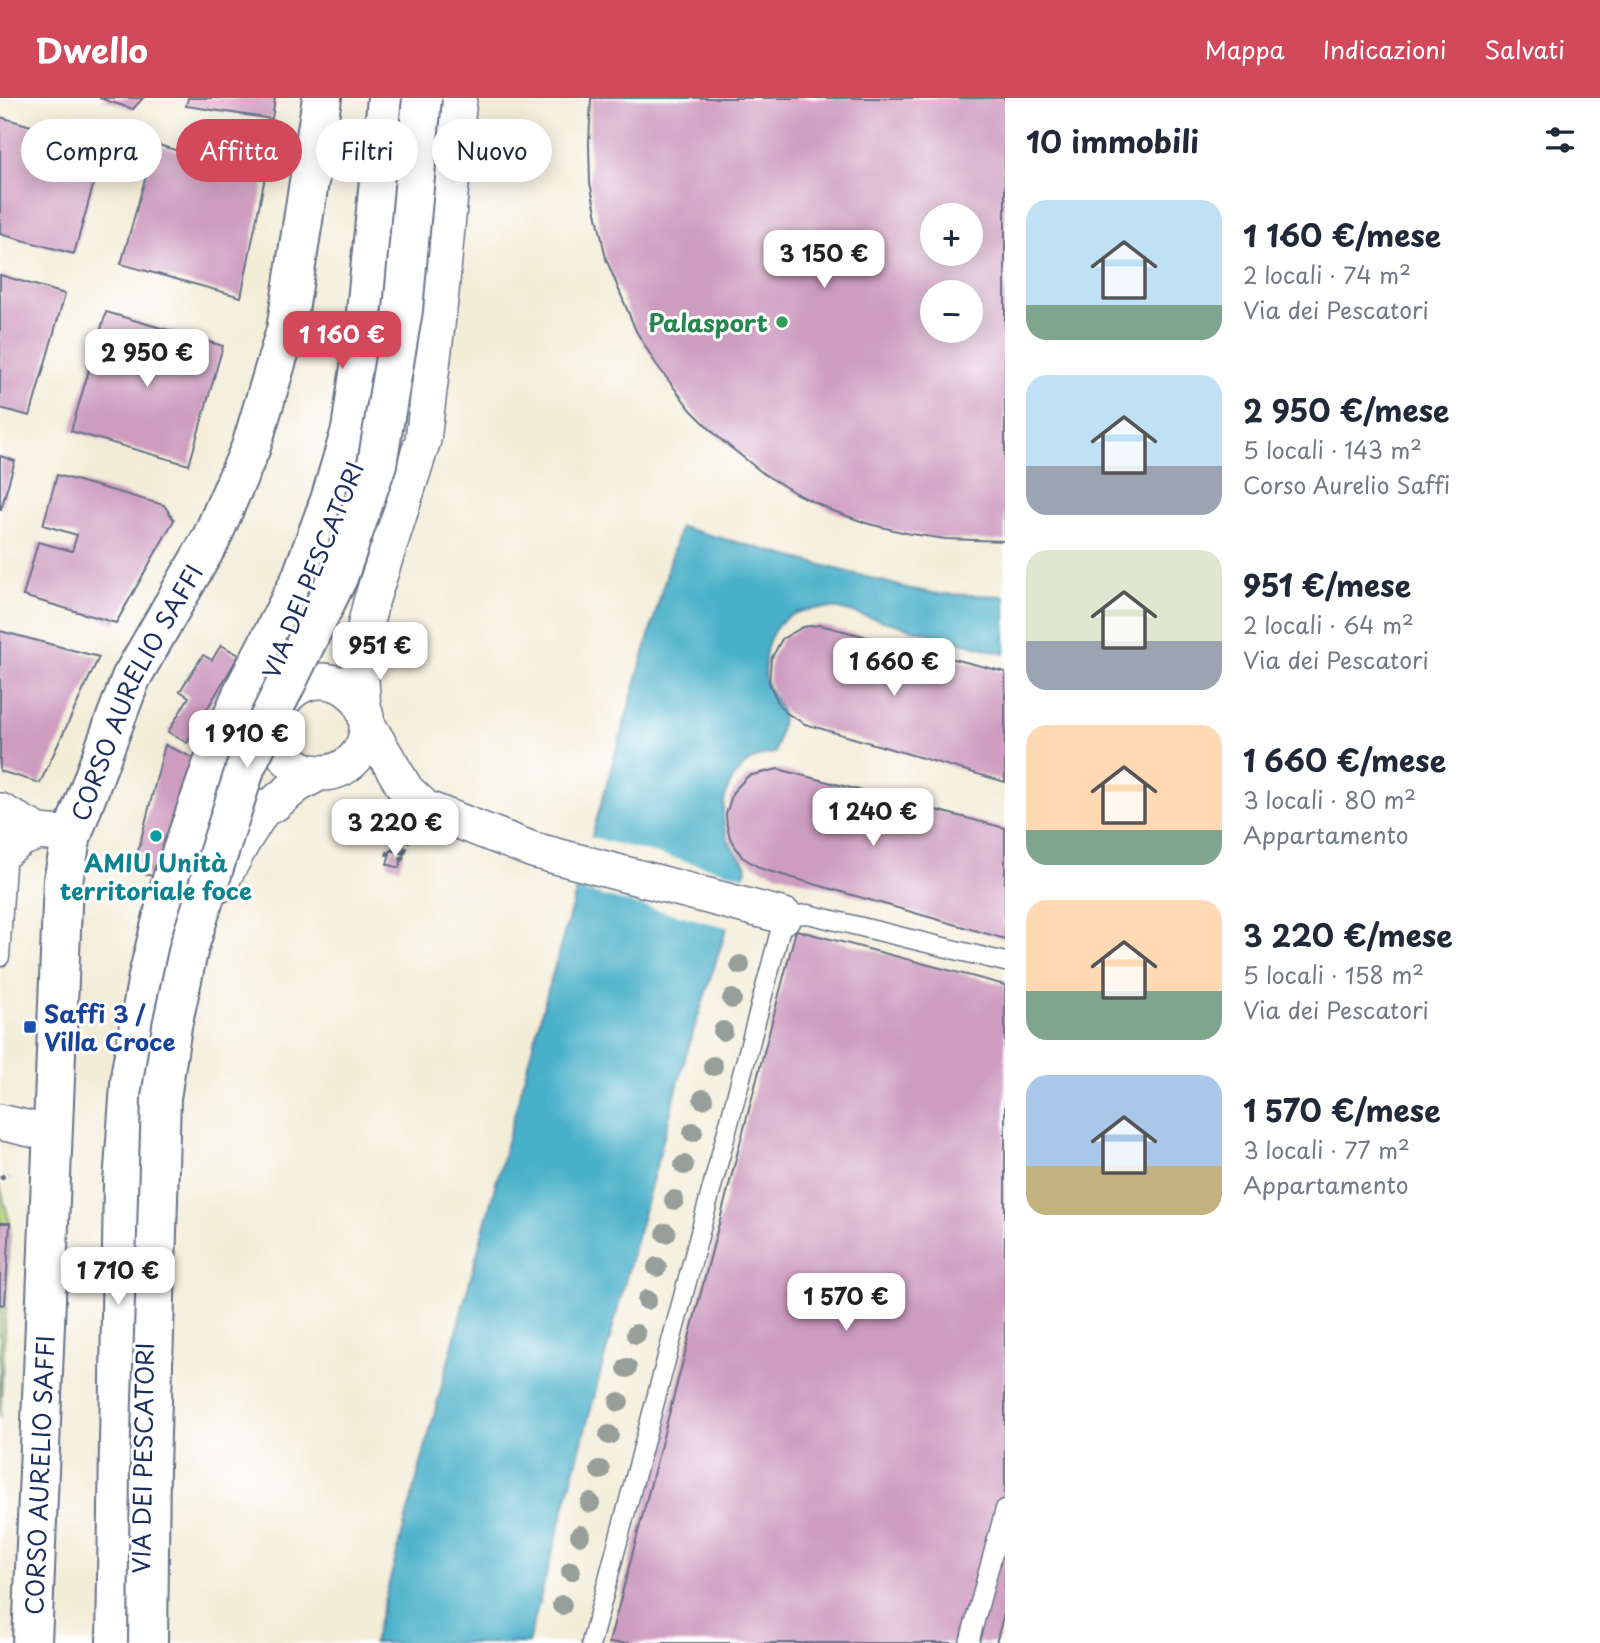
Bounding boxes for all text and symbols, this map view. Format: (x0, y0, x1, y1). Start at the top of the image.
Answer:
text: Dwello (35, 24, 148, 74)
text: Mappa (1205, 31, 1285, 67)
text: Indicazioni (1323, 31, 1446, 67)
text: Salvati (1484, 31, 1565, 67)
text: 10 immobili (1026, 118, 1199, 163)
chip: Compra (21, 119, 162, 182)
chip: Affitta (176, 119, 302, 182)
chip: Filtri (316, 119, 418, 182)
chip: Nuovo (432, 119, 552, 182)
icon: filters (1541, 121, 1579, 159)
map controls (920, 203, 983, 343)
button: + (920, 203, 983, 266)
text: 1 160 €/mese (1243, 212, 1441, 257)
icon: home (1082, 228, 1166, 312)
pin: 3 150 € (759, 230, 889, 290)
text: 3 150 € (780, 235, 868, 270)
text: 2 locali · 74 m² (1243, 257, 1411, 292)
button: − (920, 280, 983, 343)
text: Via dei Pescatori (1243, 292, 1429, 327)
place label: Palasport (648, 304, 768, 340)
pin: 1 160 € (277, 312, 407, 371)
marker: Palasport (774, 314, 790, 330)
text: 1 160 € (299, 316, 385, 351)
pin: 2 950 € (82, 330, 212, 389)
text: 2 950 € (101, 334, 193, 369)
text: 2 950 €/mese (1243, 387, 1449, 432)
icon: home (1082, 403, 1166, 487)
text: 5 locali · 143 m² (1243, 432, 1422, 467)
street label: VIA DEI PESCATORI (252, 456, 372, 684)
text: Corso Aurelio Saffi (1243, 467, 1450, 502)
street label: CORSO AURELIO SAFFI (61, 558, 211, 826)
text: 951 €/mese (1243, 562, 1411, 607)
icon: home (1082, 578, 1166, 662)
text: 2 locali · 64 m² (1243, 607, 1414, 642)
pin: 951 € (331, 622, 429, 682)
text: 951 € (349, 627, 411, 662)
pin: 1 660 € (829, 638, 959, 698)
text: Via dei Pescatori (1243, 642, 1429, 677)
text: 1 660 € (849, 643, 939, 678)
pin: 1 910 € (182, 710, 312, 770)
text: 1 910 € (205, 715, 289, 750)
text: 1 660 €/mese (1243, 737, 1446, 782)
icon: home (1082, 753, 1166, 837)
text: 3 locali · 80 m² (1243, 782, 1416, 817)
pin: 1 240 € (808, 788, 938, 848)
text: 1 240 € (829, 793, 917, 828)
pin: 3 220 € (330, 800, 460, 859)
text: 3 220 € (348, 804, 442, 839)
text: Appartamento (1243, 817, 1409, 852)
marker: AMIU Unità territoriale foce (148, 828, 164, 844)
place label: AMIU Unità territoriale foce (60, 844, 252, 908)
text: 3 220 €/mese (1243, 912, 1453, 957)
icon: home (1082, 928, 1166, 1012)
text: 5 locali · 158 m² (1243, 957, 1424, 992)
text: Via dei Pescatori (1243, 992, 1429, 1027)
place label: Saffi 3 / Villa Croce (44, 995, 176, 1059)
marker: Saffi 3 / Villa Croce (22, 1019, 38, 1035)
text: 1 570 €/mese (1243, 1087, 1441, 1132)
icon: home (1082, 1103, 1166, 1187)
text: 3 locali · 77 m² (1243, 1132, 1410, 1167)
text: Appartamento (1243, 1167, 1409, 1202)
pin: 1 710 € (53, 1248, 183, 1307)
text: 1 710 € (77, 1252, 159, 1287)
pin: 1 570 € (781, 1274, 911, 1333)
text: 1 570 € (803, 1278, 889, 1313)
street label: CORSO AURELIO SAFFI (15, 1335, 62, 1616)
street label: VIA DEI PESCATORI (122, 1342, 162, 1574)

